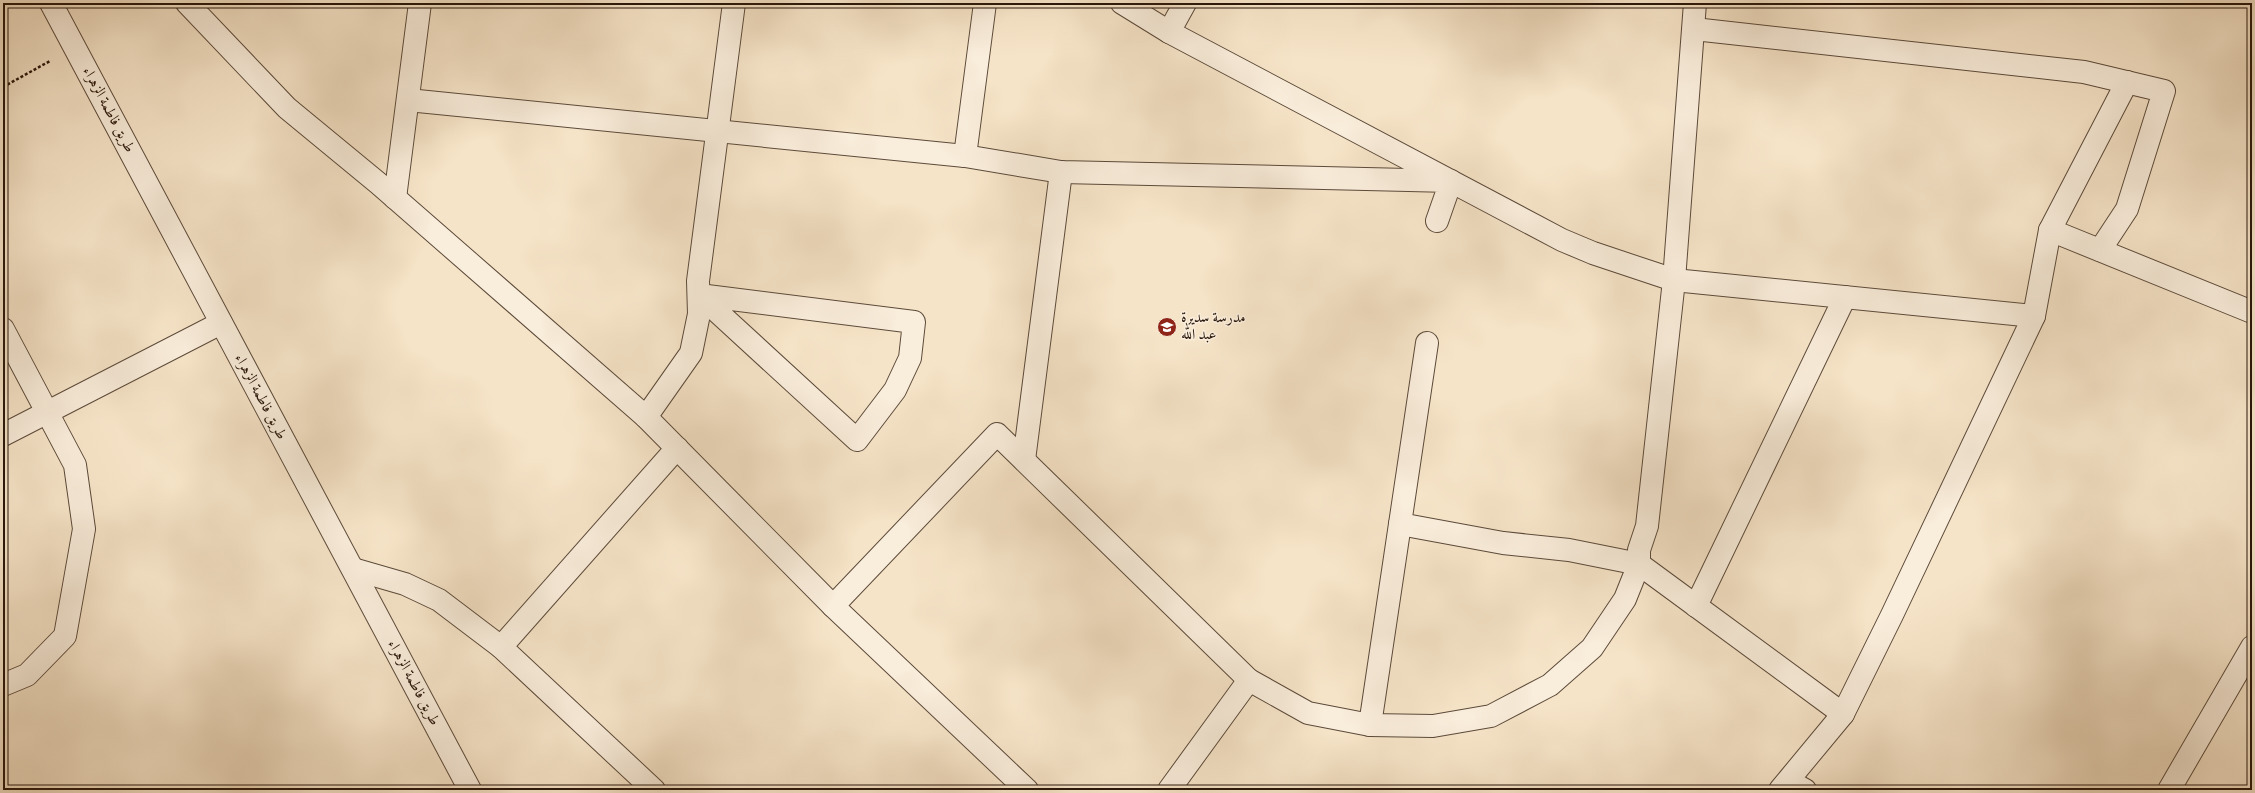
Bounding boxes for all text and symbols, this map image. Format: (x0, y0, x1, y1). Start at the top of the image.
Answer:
street label: طريق فاطمة الزهراء (77, 63, 139, 157)
place label: مدرسة سديرة عبد الله (1181, 308, 1246, 346)
school or university icon: مدرسة سديرة عبد الله (1156, 316, 1178, 338)
street label: طريق فاطمة الزهراء (229, 350, 291, 444)
street label: طريق فاطمة الزهراء (382, 636, 444, 730)

